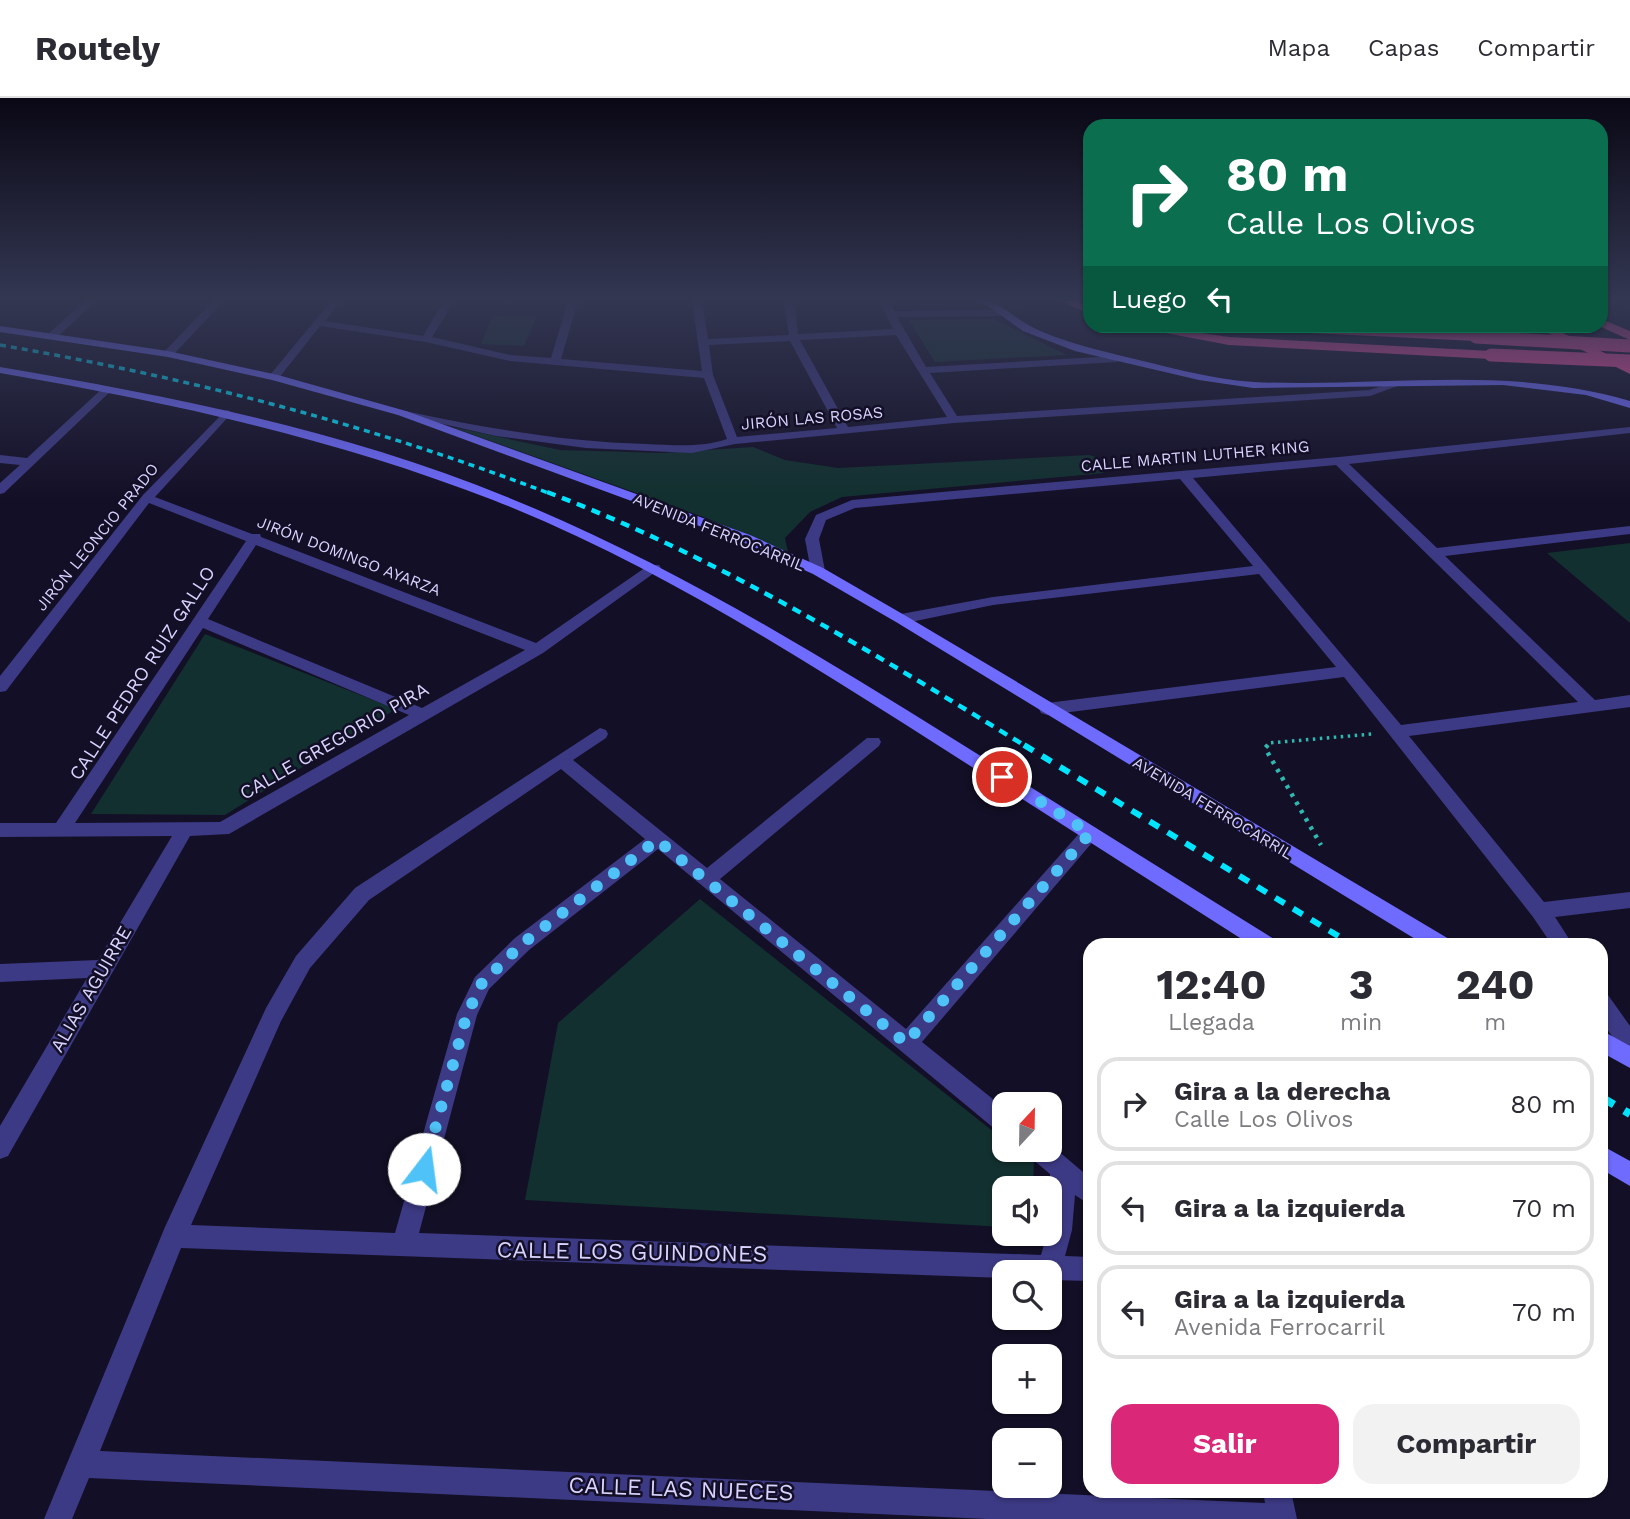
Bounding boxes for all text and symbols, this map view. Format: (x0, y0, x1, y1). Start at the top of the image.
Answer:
text: Routely (35, 29, 160, 68)
text: Mapa (1267, 34, 1330, 62)
text: Capas (1368, 34, 1439, 62)
text: Compartir (1477, 34, 1595, 62)
text: 80 m (1226, 145, 1348, 203)
icon: right (1111, 147, 1202, 238)
text: Calle Los Olivos (1226, 204, 1476, 242)
icon: left (1201, 280, 1239, 318)
text: Luego (1111, 284, 1187, 314)
street label: JIRÓN LAS ROSAS (740, 402, 884, 434)
street label: CALLE MARTIN LUTHER KING (1080, 437, 1310, 475)
street label: JIRÓN LEONCIO PRADO (32, 459, 162, 615)
street label: AVENIDA FERROCARRIL (630, 489, 808, 575)
street label: JIRÓN DOMINGO AYARZA (255, 512, 444, 600)
street label: CALLE PEDRO RUIZ GALLO (64, 562, 220, 784)
street label: CALLE GREGORIO PIRA (235, 677, 433, 805)
pin (972, 747, 1032, 807)
street label: AVENIDA FERROCARRIL (1129, 753, 1297, 864)
icon: arrive (983, 758, 1021, 796)
street label: ALIAS AGUIRRE (45, 922, 137, 1056)
text: 12:40 (1157, 960, 1267, 1009)
text: 3 (1349, 960, 1374, 1009)
text: 240 (1456, 960, 1535, 1009)
text: Llegada (1168, 1009, 1255, 1036)
text: min (1340, 1009, 1382, 1036)
text: m (1484, 1009, 1506, 1036)
text: Gira a la derecha (1174, 1076, 1390, 1106)
icon: right (1115, 1085, 1153, 1123)
text: 80 m (1510, 1089, 1576, 1119)
north arrow (992, 1092, 1062, 1162)
map controls (992, 1092, 1062, 1498)
text: Calle Los Olivos (1174, 1106, 1353, 1133)
position arrow (387, 1132, 461, 1206)
button: sound (992, 1176, 1062, 1246)
icon: left (1115, 1189, 1153, 1227)
text: Gira a la izquierda (1174, 1193, 1405, 1223)
text: 70 m (1512, 1193, 1576, 1223)
street label: CALLE LOS GUINDONES (496, 1236, 768, 1268)
button: search (992, 1260, 1062, 1330)
text: Gira a la izquierda (1174, 1284, 1405, 1314)
icon: left (1115, 1293, 1153, 1331)
text: 70 m (1512, 1297, 1576, 1327)
text: Avenida Ferrocarril (1174, 1314, 1385, 1341)
button: + (992, 1344, 1062, 1414)
button: Salir (1111, 1404, 1339, 1484)
button: Compartir (1353, 1404, 1580, 1484)
button: − (992, 1428, 1062, 1498)
street label: CALLE LAS NUECES (568, 1472, 794, 1506)

